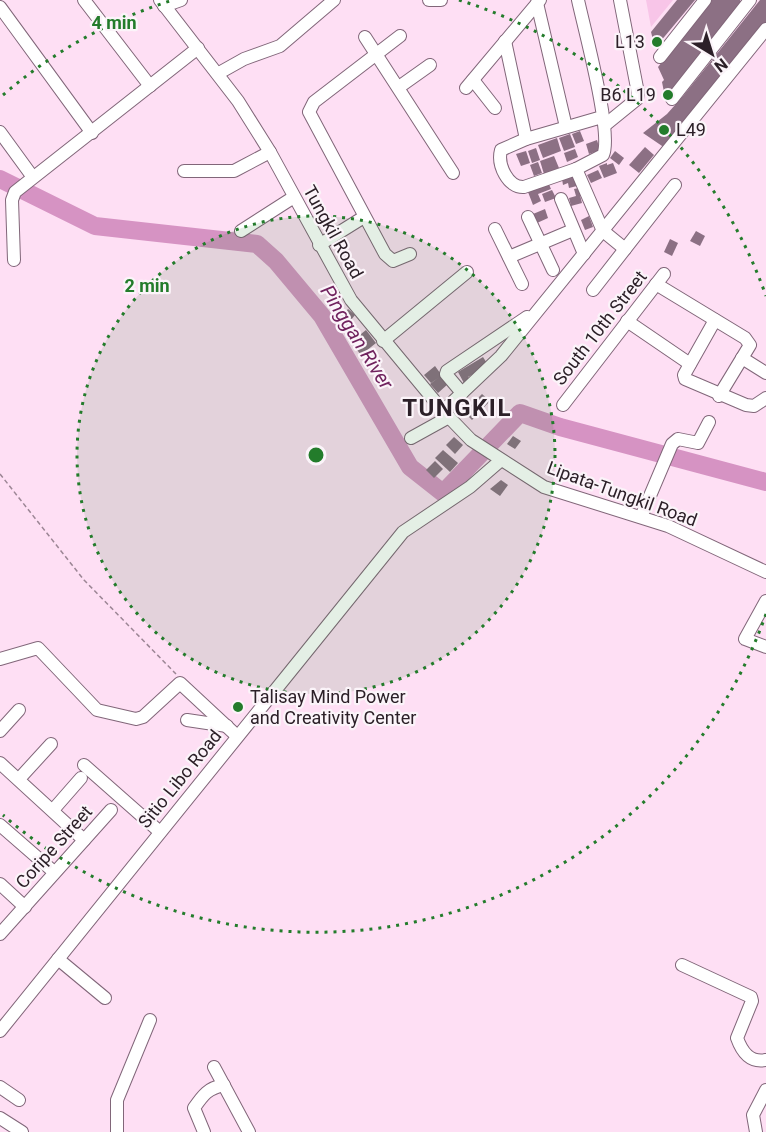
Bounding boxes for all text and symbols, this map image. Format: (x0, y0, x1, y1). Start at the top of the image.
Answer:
text: 4 min (91, 12, 137, 33)
north arrow (682, 24, 742, 84)
place label: L13 (615, 31, 645, 52)
marker: L13 (650, 35, 664, 49)
text: N (711, 54, 731, 76)
place label: B6 L19 (600, 84, 656, 105)
marker: B6 L19 (661, 88, 675, 102)
place label: L49 (676, 119, 706, 140)
marker: L49 (657, 123, 671, 137)
street label: Tungkil Road (299, 181, 368, 282)
street label: South 10th Street (549, 266, 651, 389)
text: 2 min (124, 275, 170, 296)
water label: Pinggan River (315, 280, 399, 395)
district label: TUNGKIL (402, 394, 512, 422)
centre of rings (306, 445, 326, 465)
street label: Lipata-Tungkil Road (544, 457, 700, 530)
place label: Talisay Mind Power and Creativity Center (250, 686, 416, 728)
marker: Talisay Mind Power and Creativity Center (231, 700, 245, 714)
street label: Sitio Libo Road (134, 725, 226, 832)
street label: Coripe Street (11, 801, 96, 892)

